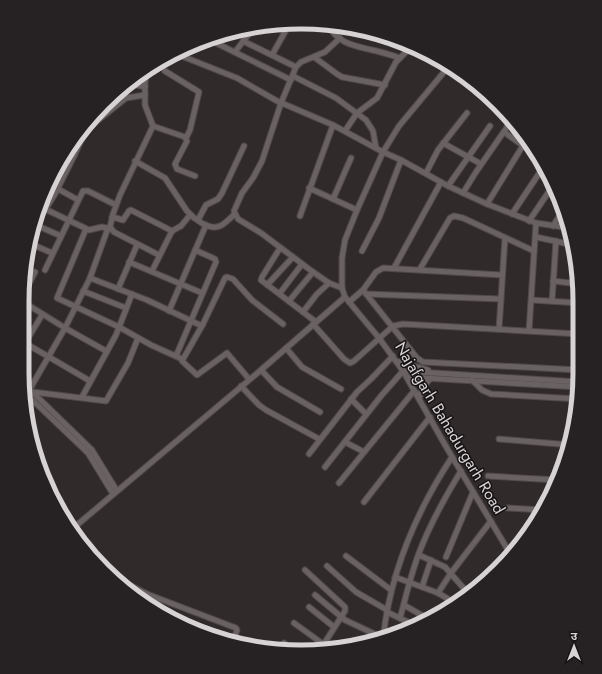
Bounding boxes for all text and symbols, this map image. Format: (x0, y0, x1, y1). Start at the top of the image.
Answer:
street label: Najafgarh Bahadurgarh Road (389, 337, 511, 519)
north arrow (554, 626, 594, 666)
text: उ (571, 628, 578, 644)

